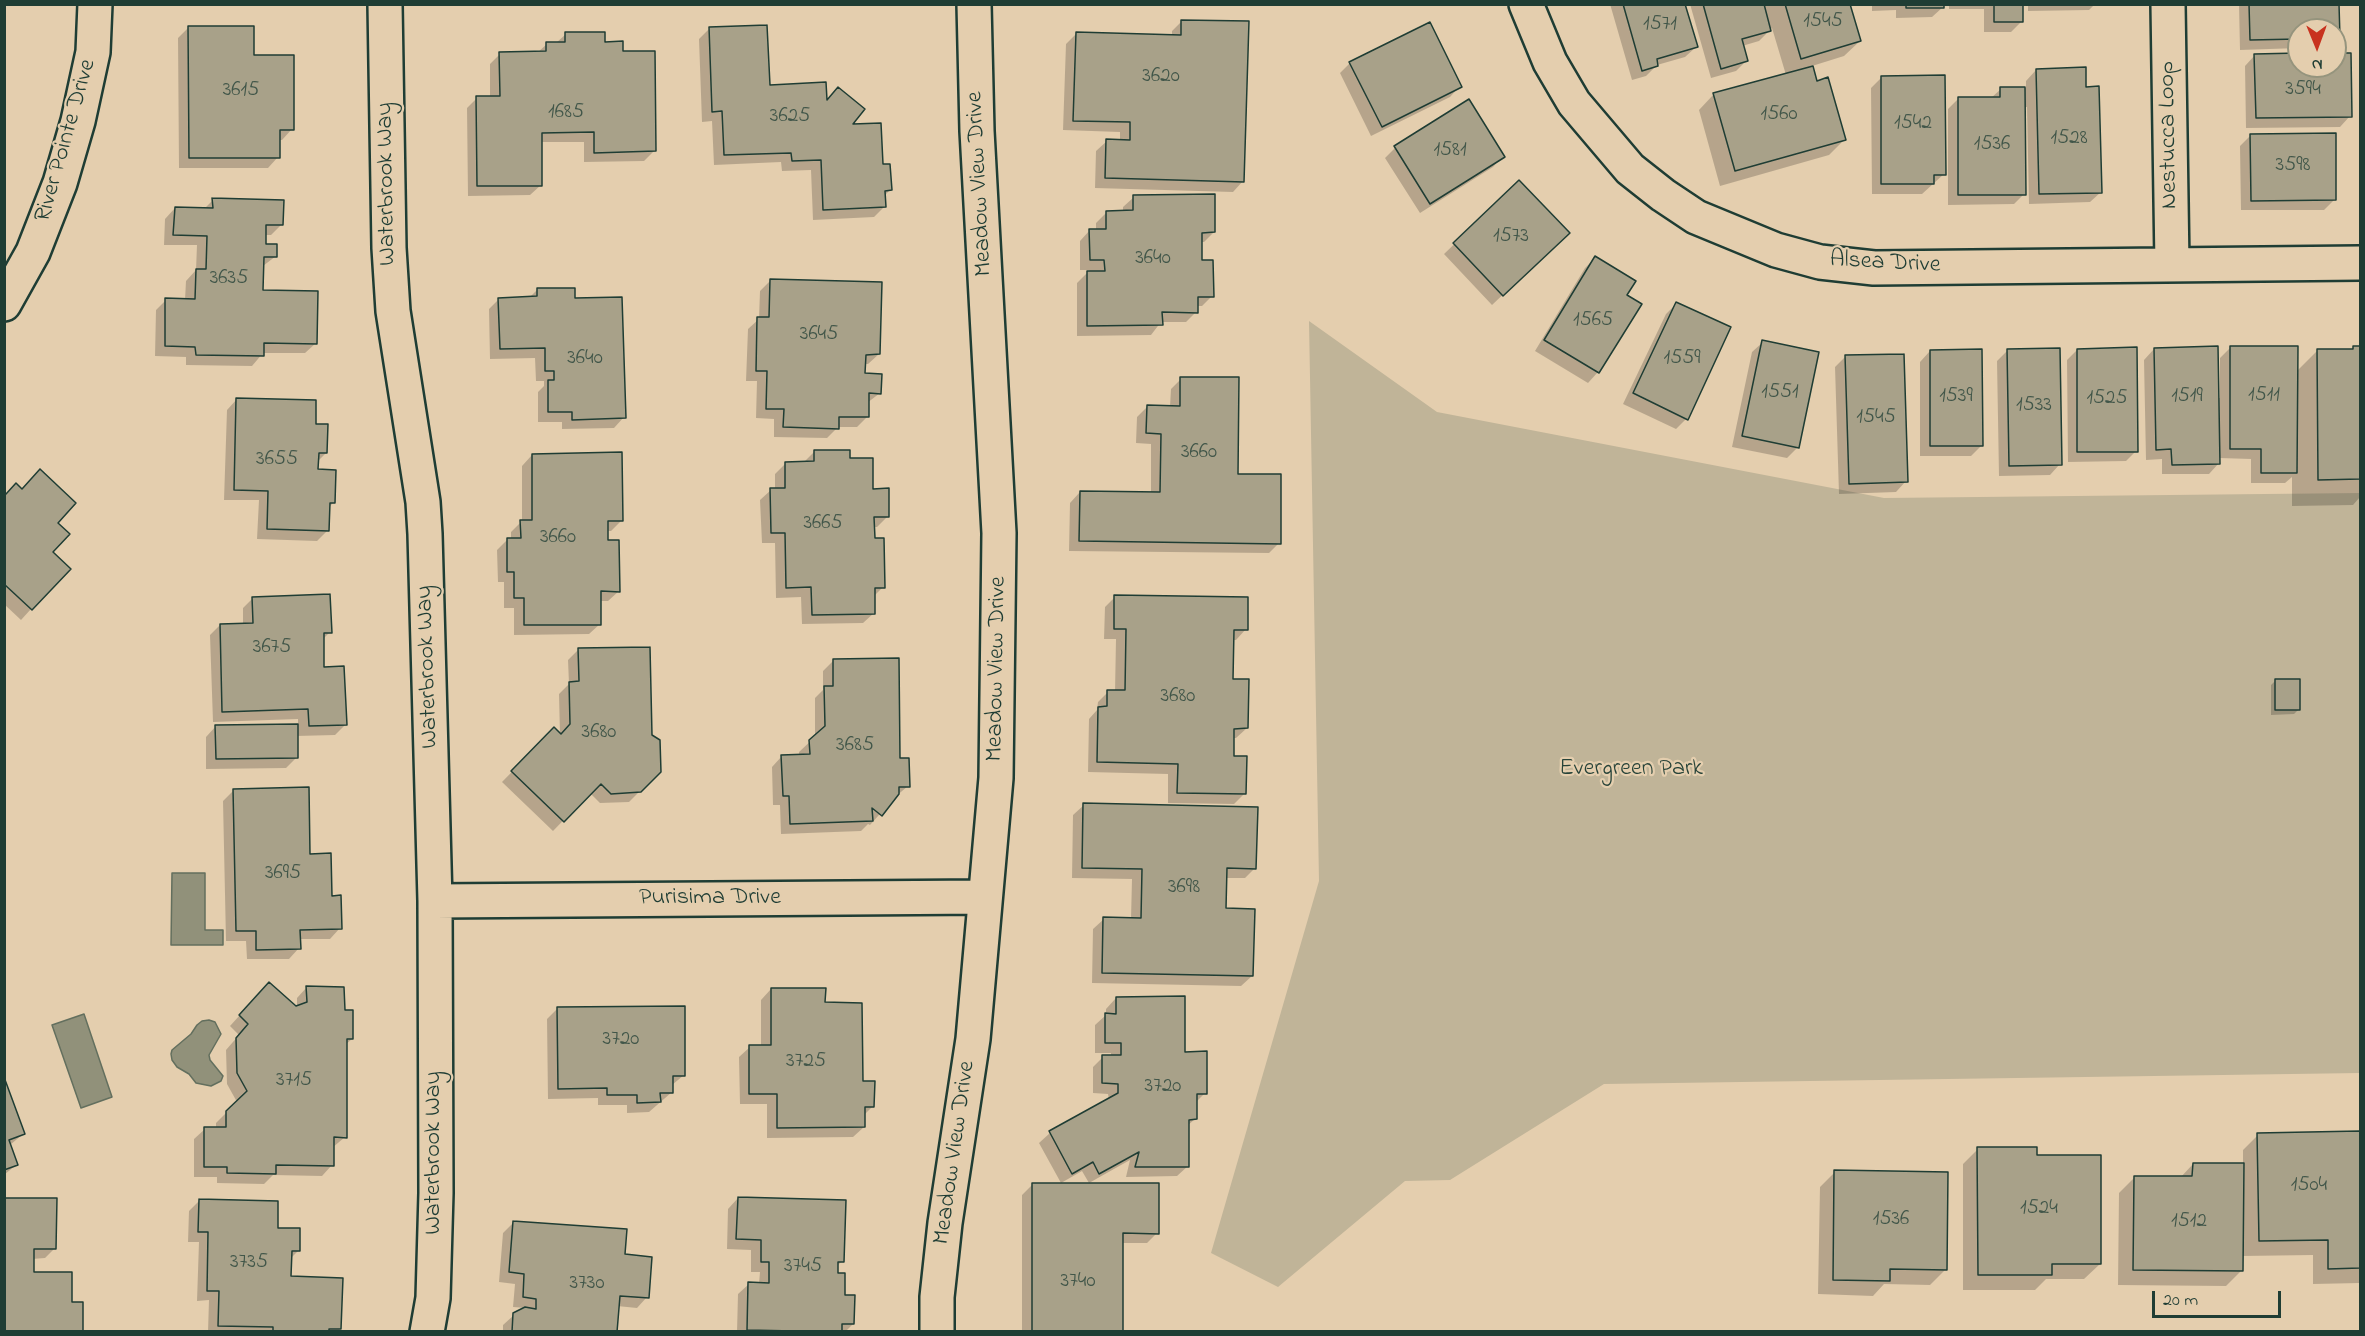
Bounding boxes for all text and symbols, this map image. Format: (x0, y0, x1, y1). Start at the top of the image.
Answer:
house number: 1545 (1803, 10, 1843, 36)
house number: 1571 (1643, 13, 1677, 39)
north arrow (2287, 18, 2347, 78)
text: N (2312, 52, 2323, 76)
street label: River Pointe Drive (30, 56, 104, 226)
street label: Nestucca Loop (2154, 61, 2186, 209)
house number: 3620 (1142, 65, 1180, 91)
house number: 3594 (2285, 78, 2321, 104)
house number: 3615 (223, 79, 259, 105)
street label: Meadow View Drive (962, 91, 1000, 277)
house number: 1685 (548, 101, 584, 127)
street label: Waterbrook Way (372, 102, 404, 266)
house number: 1560 (1760, 103, 1798, 129)
house number: 3625 (770, 105, 810, 131)
house number: 1542 (1894, 112, 1932, 138)
house number: 1528 (2050, 127, 2088, 153)
house number: 1536 (1974, 133, 2010, 159)
house number: 1581 (1433, 139, 1467, 165)
house number: 3598 (2276, 154, 2310, 180)
house number: 1573 (1493, 225, 1529, 251)
house number: 3640 (1135, 247, 1171, 273)
street label: Alsea Drive (1829, 247, 1941, 281)
house number: 3635 (210, 267, 248, 293)
house number: 1565 (1573, 309, 1613, 335)
house number: 3645 (800, 323, 838, 349)
house number: 3640 (567, 347, 603, 373)
house number: 1559 (1663, 347, 1701, 373)
house number: 1551 (1761, 381, 1799, 407)
house number: 1511 (2248, 384, 2280, 410)
house number: 1539 (1939, 385, 1973, 411)
house number: 1519 (2171, 385, 2203, 411)
house number: 1525 (2086, 387, 2128, 413)
house number: 1533 (2016, 394, 2052, 420)
house number: 1545 (1856, 406, 1896, 432)
house number: 3660 (1181, 441, 1217, 467)
house number: 3655 (256, 448, 298, 474)
house number: 3665 (803, 512, 843, 538)
house number: 3660 (540, 526, 576, 552)
street label: Meadow View Drive (982, 576, 1014, 762)
street label: Waterbrook Way (412, 585, 446, 749)
house number: 3675 (253, 636, 291, 662)
house number: 3680 (1161, 685, 1195, 711)
house number: 3680 (582, 721, 616, 747)
house number: 3685 (836, 734, 874, 760)
park label: Evergreen Park (1559, 756, 1703, 784)
house number: 3695 (265, 862, 301, 888)
house number: 3698 (1168, 876, 1200, 902)
street label: Purisima Drive (639, 885, 781, 913)
house number: 3720 (603, 1028, 639, 1054)
house number: 3725 (786, 1050, 826, 1076)
street label: Meadow View Drive (929, 1059, 983, 1247)
house number: 3715 (276, 1069, 312, 1095)
street label: Waterbrook Way (421, 1071, 449, 1235)
house number: 3720 (1145, 1075, 1181, 1101)
house number: 1504 (2291, 1174, 2327, 1200)
house number: 1524 (2020, 1197, 2058, 1223)
house number: 1536 (1873, 1208, 1909, 1234)
house number: 1512 (2171, 1210, 2207, 1236)
house number: 3735 (230, 1251, 268, 1277)
house number: 3745 (784, 1255, 822, 1281)
house number: 3740 (1060, 1270, 1096, 1296)
house number: 3730 (569, 1272, 605, 1298)
scale bar (2155, 1279, 2284, 1317)
text: 20 m (2163, 1288, 2198, 1314)

